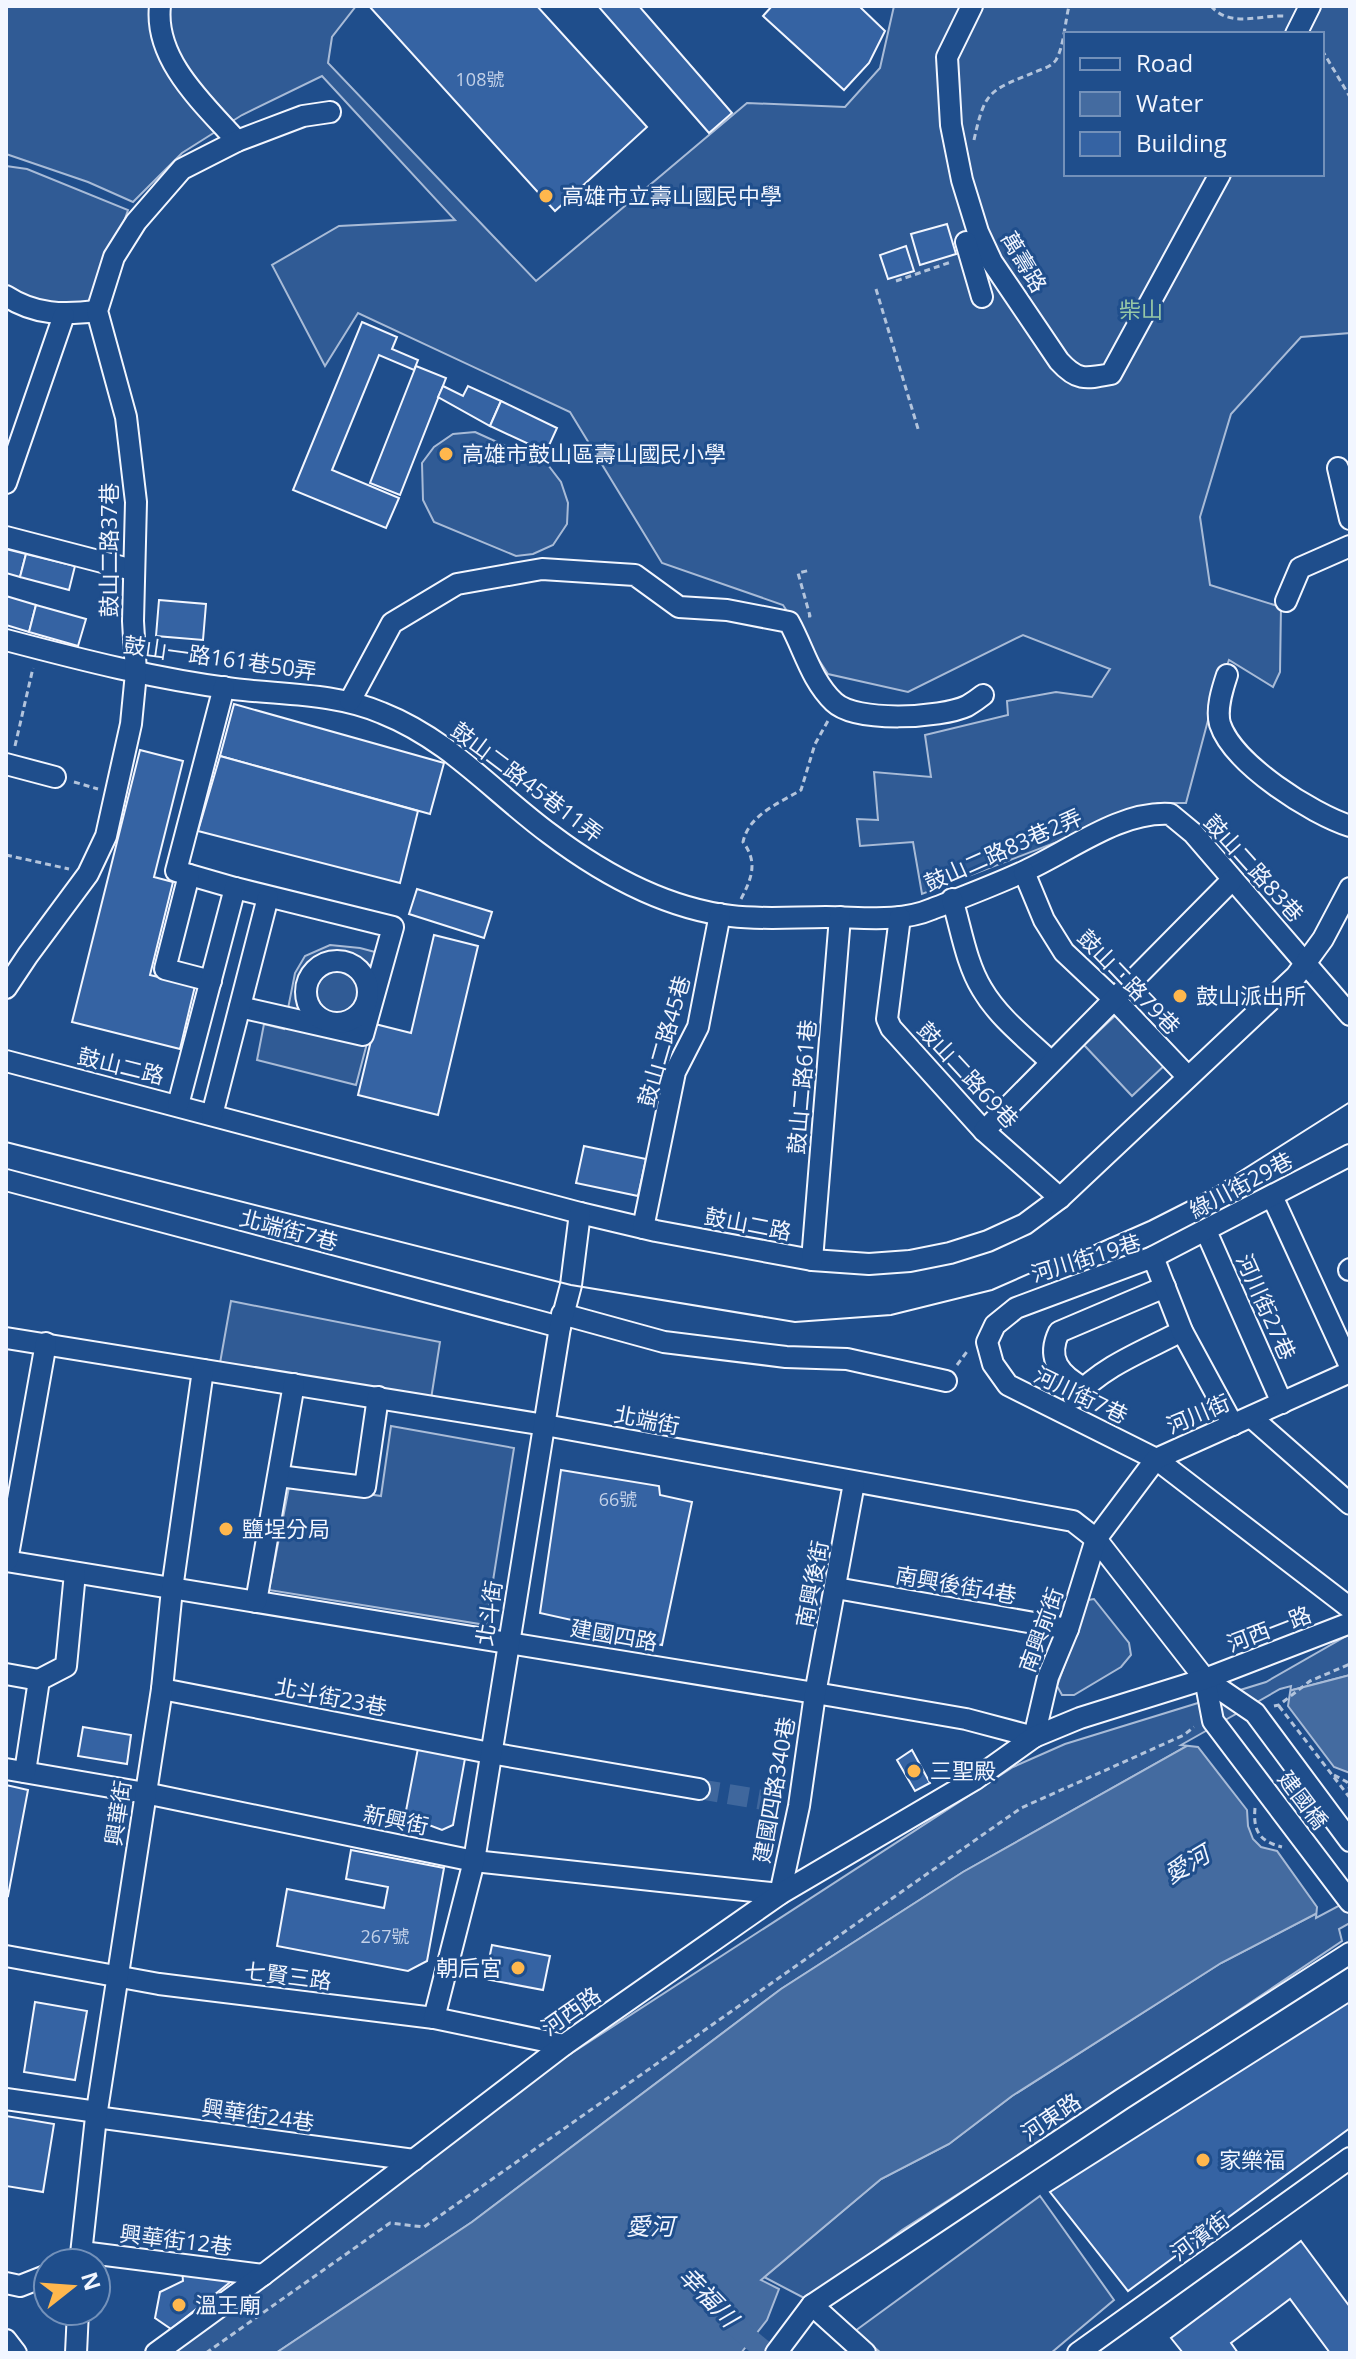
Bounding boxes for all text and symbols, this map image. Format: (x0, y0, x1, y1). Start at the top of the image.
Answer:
legend (1064, 32, 1324, 176)
text: Road (1136, 46, 1193, 79)
house number: 108號 (456, 67, 504, 91)
text: Water (1136, 86, 1204, 119)
text: Building (1136, 126, 1227, 159)
place label: 高雄市立壽山國民中學 (562, 180, 782, 210)
marker: 高雄市立壽山國民中學 (537, 187, 555, 205)
street label: 萬壽路 (995, 225, 1055, 298)
park label: 柴山 (1119, 294, 1163, 324)
place label: 高雄市鼓山區壽山國民小學 (462, 438, 726, 468)
marker: 高雄市鼓山區壽山國民小學 (437, 445, 455, 463)
street label: 鼓山二路37巷 (93, 482, 123, 618)
street label: 鼓山一路161巷50弄 (122, 629, 319, 685)
street label: 鼓山二路45巷11弄 (446, 714, 609, 848)
street label: 鼓山二路83巷2弄 (919, 801, 1086, 897)
street label: 鼓山二路83巷 (1198, 807, 1311, 928)
street label: 鼓山二路79巷 (1072, 922, 1187, 1040)
street label: 鼓山二路45巷 (630, 972, 696, 1110)
place label: 鼓山派出所 (1196, 980, 1306, 1010)
marker: 鼓山派出所 (1171, 987, 1189, 1005)
street label: 鼓山二路69巷 (912, 1015, 1026, 1134)
street label: 鼓山二路61巷 (780, 1018, 822, 1156)
street label: 鼓山二路 (75, 1040, 168, 1090)
street label: 綠川街29巷 (1184, 1144, 1298, 1224)
street label: 鼓山二路 (702, 1200, 794, 1246)
street label: 北端街7巷 (237, 1202, 342, 1257)
street label: 河川街19巷 (1027, 1226, 1144, 1288)
street label: 河川街27巷 (1230, 1249, 1304, 1364)
street label: 河川街7巷 (1030, 1359, 1133, 1430)
street label: 河川街 (1161, 1386, 1234, 1440)
street label: 北端街 (612, 1398, 682, 1440)
house number: 66號 (599, 1487, 637, 1511)
place label: 鹽埕分局 (242, 1513, 330, 1543)
marker: 鹽埕分局 (217, 1520, 235, 1538)
street label: 南興後街 (788, 1538, 834, 1630)
street label: 南興後街4巷 (893, 1559, 1019, 1609)
street label: 北斗街 (468, 1578, 508, 1648)
street label: 南興前街 (1011, 1583, 1069, 1676)
street label: 河西一路 (1222, 1598, 1315, 1658)
street label: 建國四路 (568, 1612, 660, 1656)
street label: 北斗街23巷 (273, 1670, 390, 1722)
street label: 建國四路340巷 (745, 1714, 801, 1865)
place label: 三聖殿 (930, 1755, 996, 1785)
marker: 三聖殿 (905, 1762, 923, 1780)
street label: 建國橋 (1272, 1764, 1336, 1835)
street label: 興華街 (97, 1778, 137, 1848)
street label: 新興街 (361, 1797, 432, 1841)
water label: 愛河 (1157, 1835, 1219, 1890)
house number: 267號 (361, 1924, 409, 1948)
place label: 朝后宮 (436, 1952, 502, 1982)
street label: 七賢三路 (243, 1955, 334, 1995)
marker: 朝后宮 (509, 1959, 527, 1977)
street label: 河西路 (535, 1979, 606, 2041)
street label: 河東路 (1015, 2085, 1086, 2147)
street label: 興華街24巷 (200, 2091, 316, 2137)
place label: 家樂福 (1219, 2144, 1285, 2174)
marker: 家樂福 (1194, 2151, 1212, 2169)
street label: 河濱街 (1164, 2204, 1235, 2267)
water label: 愛河 (626, 2209, 678, 2242)
street label: 興華街12巷 (118, 2217, 234, 2261)
north arrow (32, 2247, 112, 2327)
water label: 幸福川 (672, 2259, 748, 2335)
text: N (75, 2268, 109, 2294)
place label: 溫王廟 (195, 2289, 261, 2319)
marker: 溫王廟 (170, 2296, 188, 2314)

